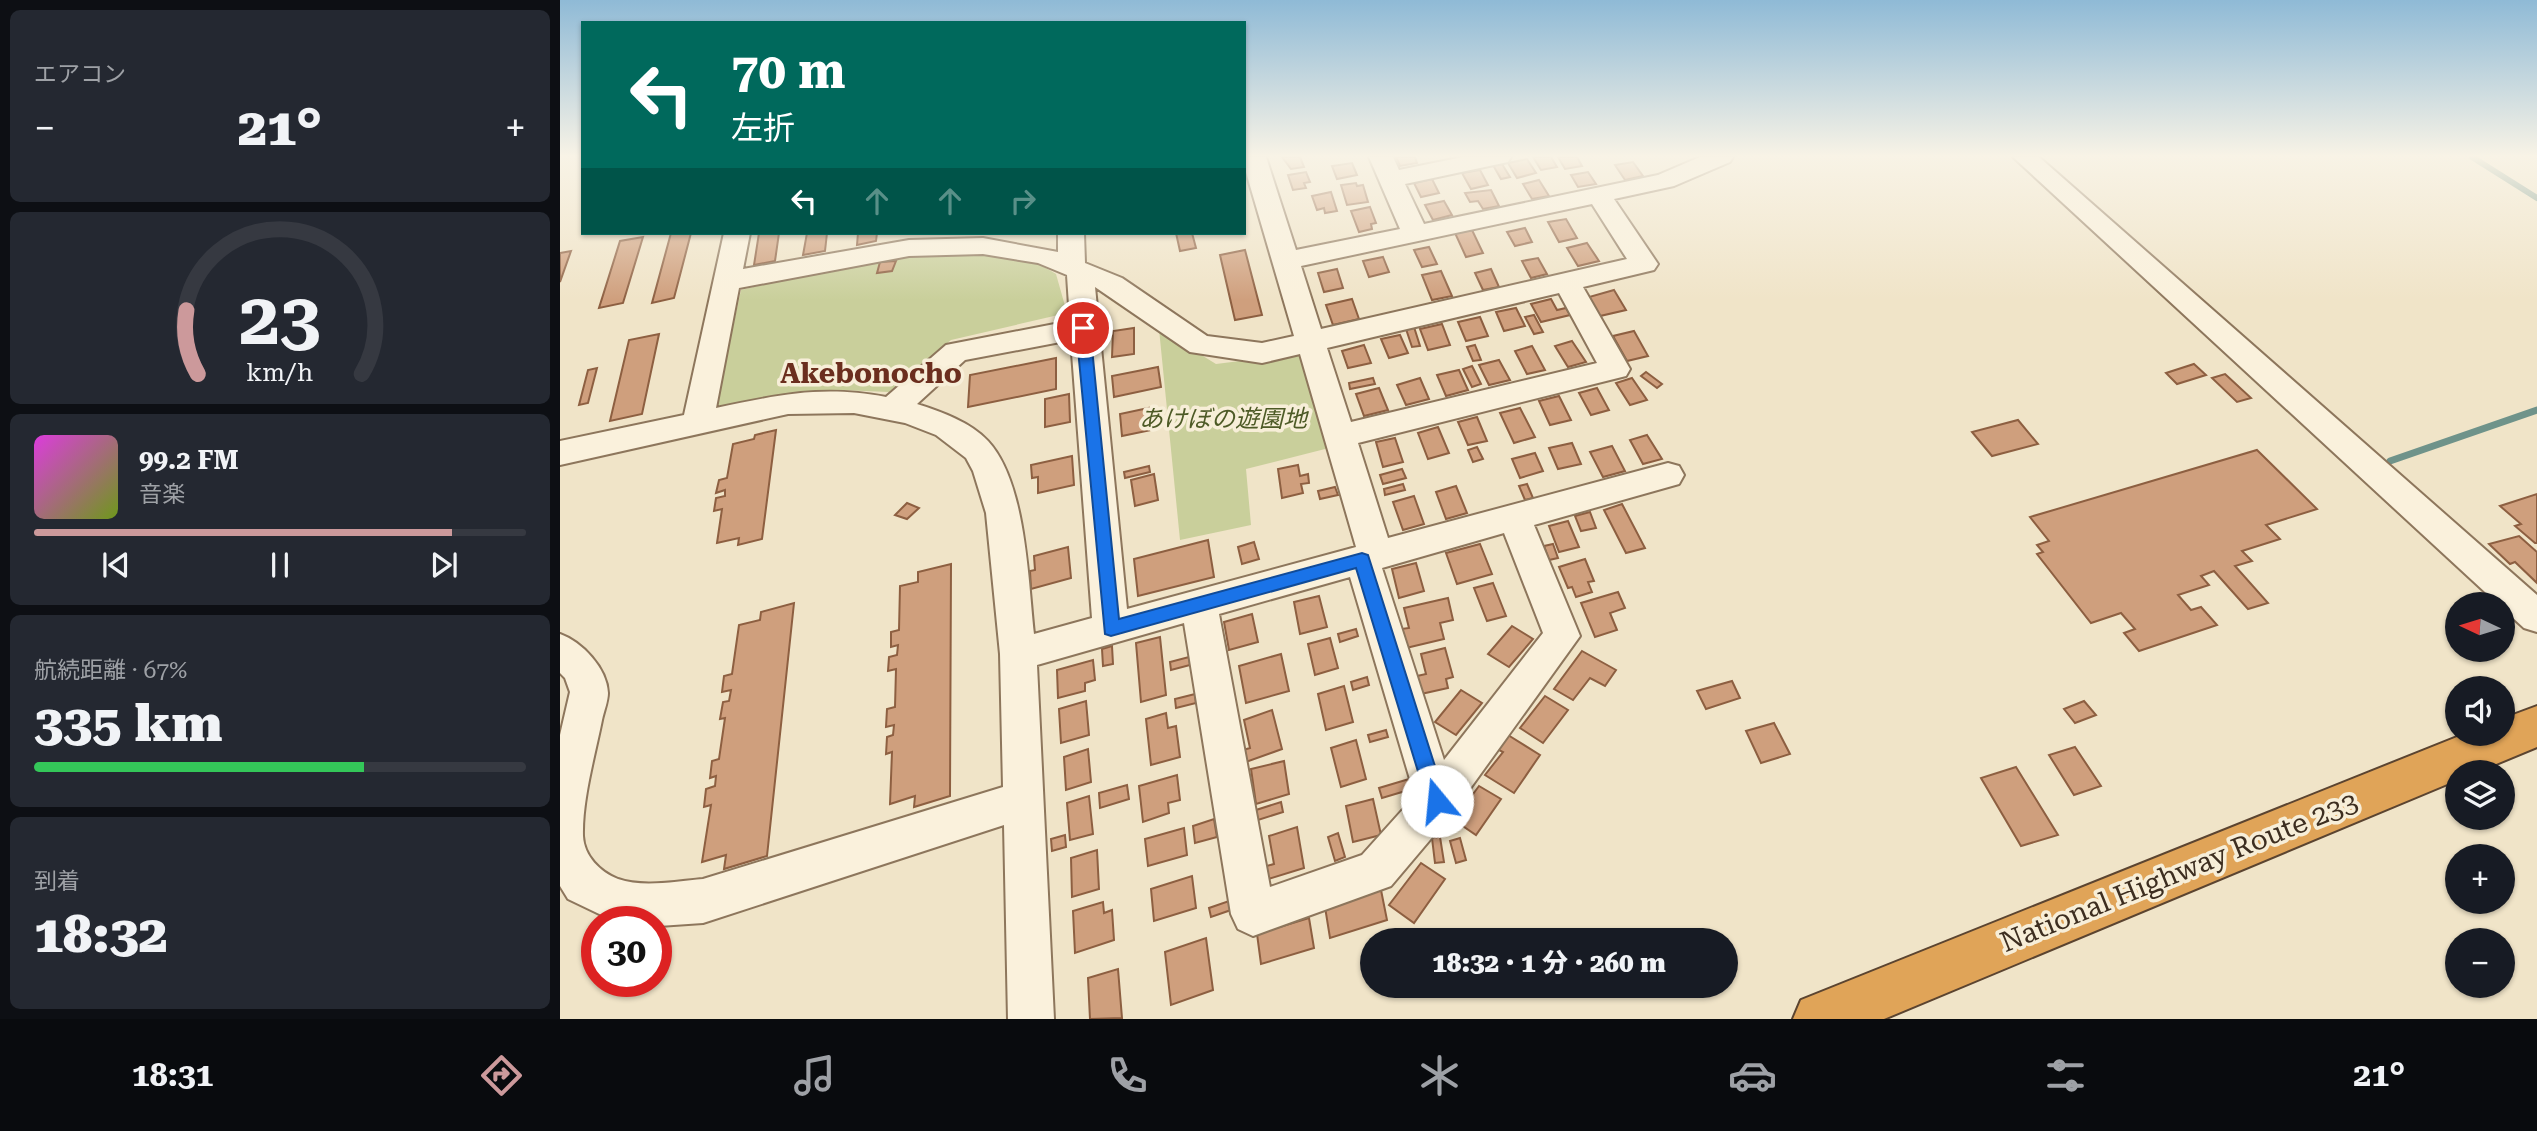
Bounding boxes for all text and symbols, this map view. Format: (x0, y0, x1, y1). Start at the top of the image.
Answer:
text: 70 m (731, 43, 846, 100)
icon: left (616, 49, 707, 140)
text: エアコン (34, 61, 126, 88)
text: 21° (238, 97, 322, 158)
text: − (34, 106, 55, 150)
text: + (505, 106, 526, 150)
text: 左折 (731, 109, 795, 147)
icon: left (785, 182, 823, 220)
icon: ahead (858, 182, 896, 220)
icon: ahead (931, 182, 969, 220)
icon: right (1004, 182, 1042, 220)
text: 23 (239, 277, 321, 362)
pin (1053, 298, 1113, 358)
icon: arrive (1064, 309, 1102, 347)
text: km/h (247, 357, 313, 386)
district label: Akebonocho (780, 357, 962, 390)
park label: あけぼの遊園地 (1139, 405, 1310, 433)
text: 99.2 FM (139, 445, 239, 475)
text: 音楽 (139, 481, 185, 508)
icon: previous (97, 546, 135, 584)
icon: pause (261, 546, 299, 584)
icon: next (425, 546, 463, 584)
north arrow (2445, 592, 2515, 662)
map controls (2445, 592, 2515, 998)
text: 航続距離 · 67% (34, 657, 187, 684)
button: sound (2445, 676, 2515, 746)
text: 335 km (34, 693, 222, 754)
button: layers (2445, 760, 2515, 830)
position arrow (1400, 764, 1474, 838)
street label: National Highway Route 233 (1995, 785, 2363, 959)
button: + (2445, 844, 2515, 914)
text: 到着 (34, 868, 80, 895)
text: 18:32 (34, 904, 168, 965)
speed limit sign: 30 (581, 906, 672, 997)
button: − (2445, 928, 2515, 998)
text: 18:32 · 1 分 · 260 m (1432, 948, 1666, 978)
icon: directions (477, 1051, 526, 1100)
icon: music (790, 1051, 839, 1100)
icon: phone (1103, 1051, 1152, 1100)
icon: climate (1415, 1051, 1464, 1100)
icon: car (1728, 1051, 1777, 1100)
icon: filters (2041, 1051, 2090, 1100)
text: 18:31 (132, 1056, 214, 1094)
text: 21° (2353, 1056, 2405, 1094)

